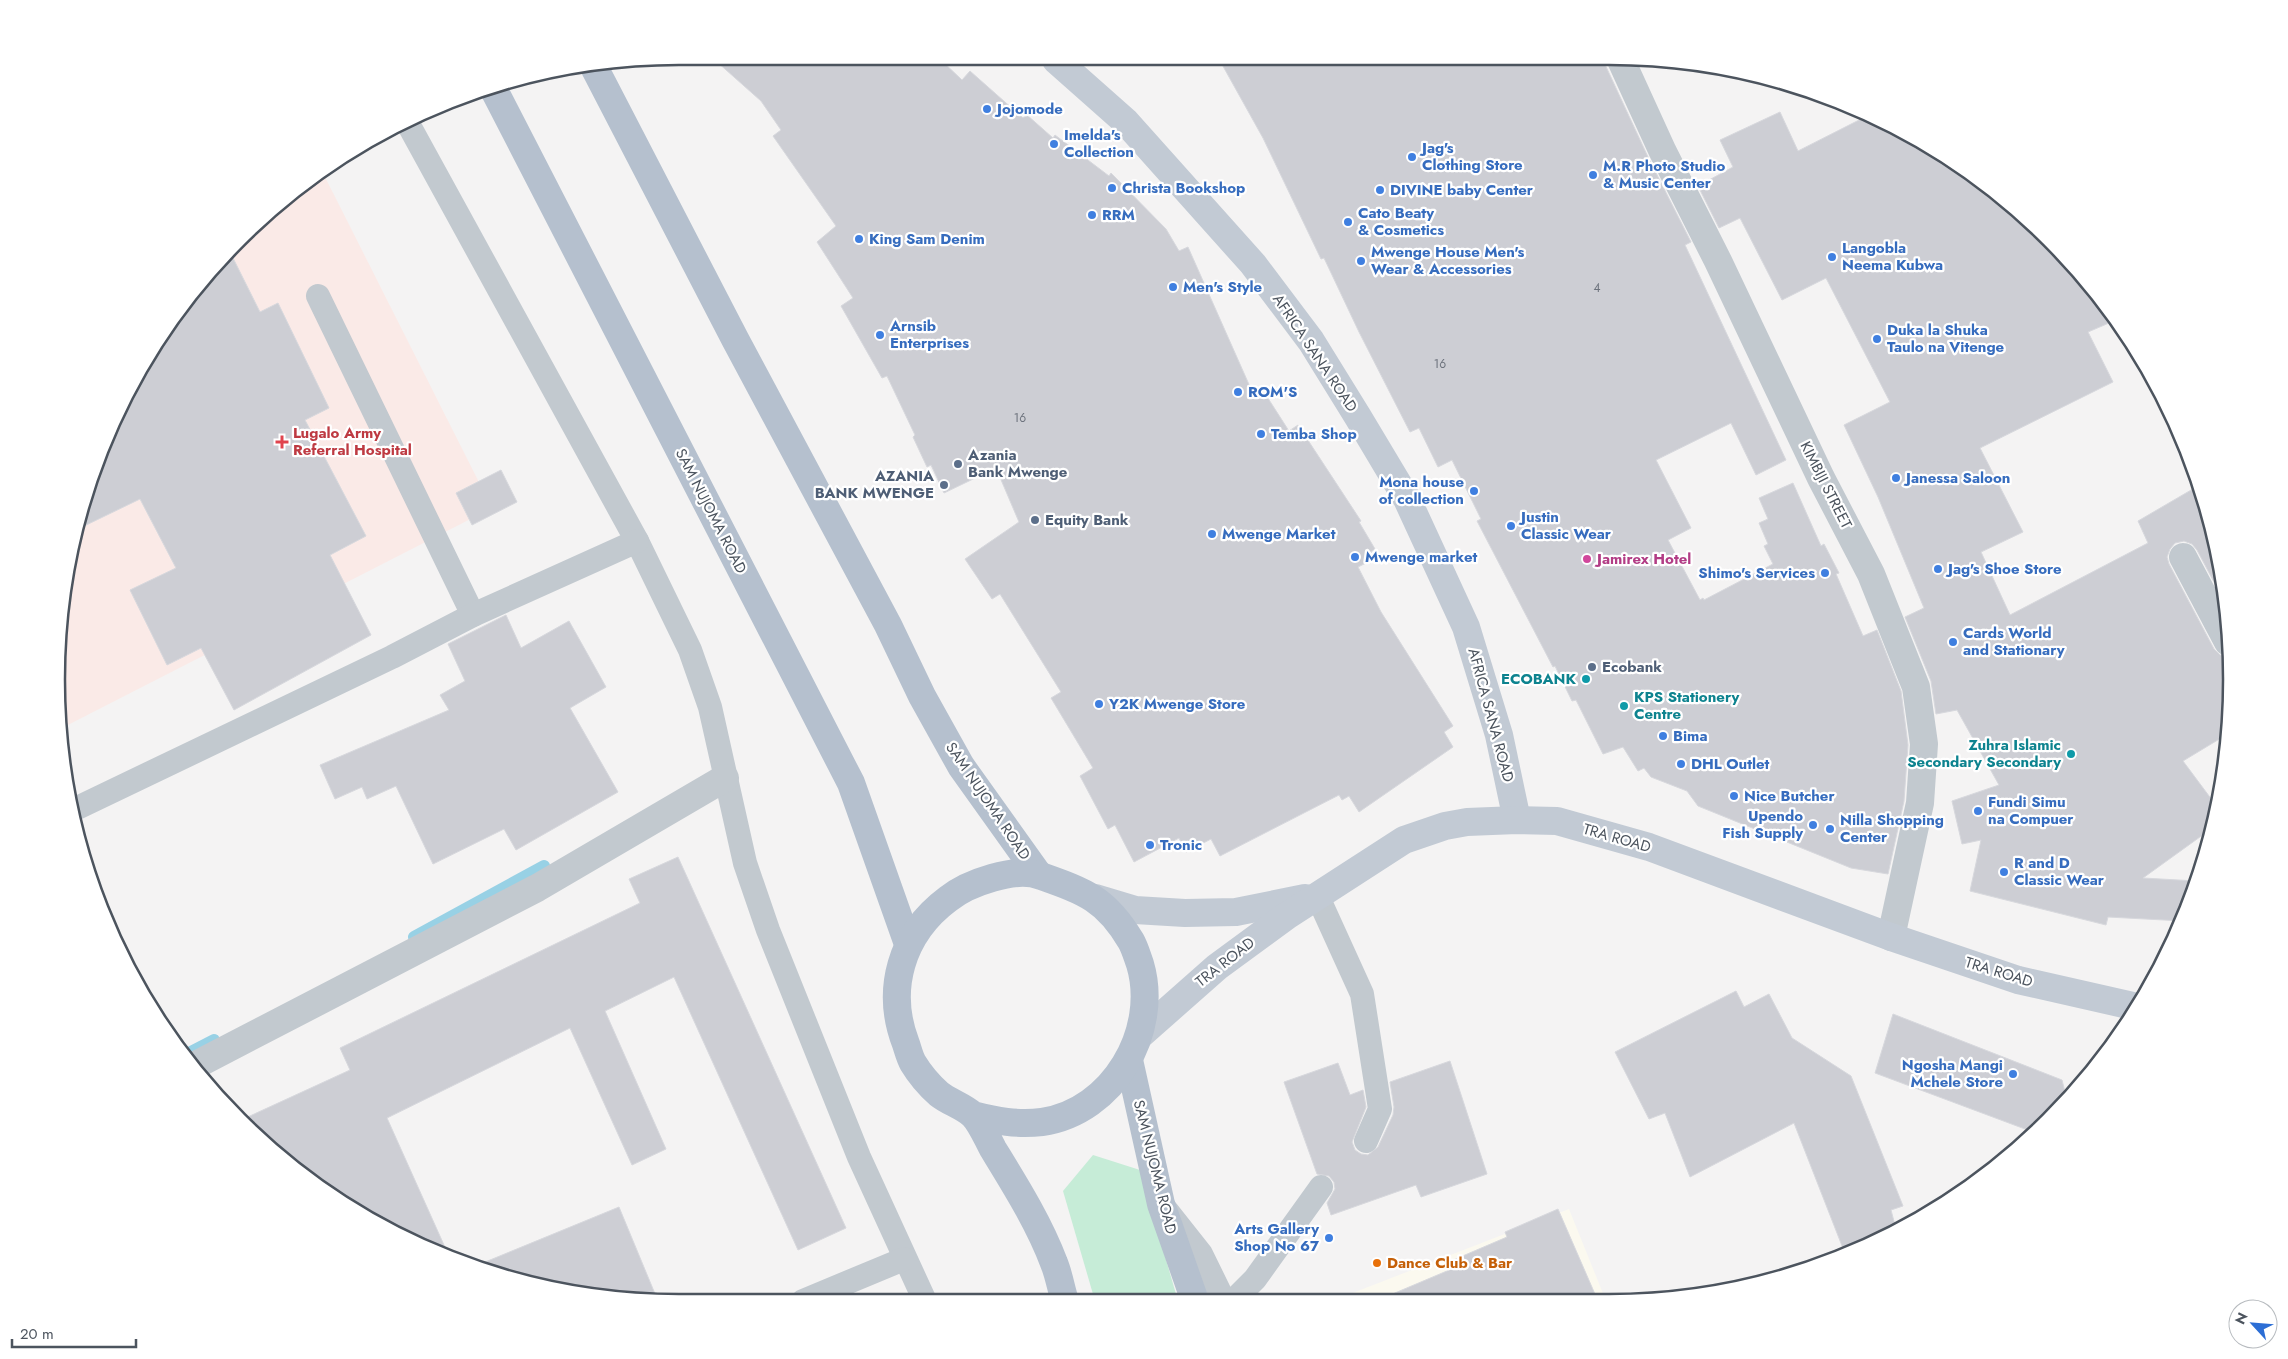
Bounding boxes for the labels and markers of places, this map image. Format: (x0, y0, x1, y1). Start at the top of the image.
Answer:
place label: Jojomode (994, 98, 1063, 120)
marker: Jojomode (981, 103, 993, 115)
place label: Imelda's Collection (1064, 124, 1134, 163)
place label: Jag's Clothing Store (1419, 137, 1523, 176)
marker: Imelda's Collection (1048, 138, 1060, 150)
marker: Jag's Clothing Store (1406, 151, 1418, 163)
place label: M.R Photo Studio & Music Center (1603, 155, 1725, 194)
marker: M.R Photo Studio & Music Center (1587, 169, 1599, 181)
place label: Christa Bookshop (1122, 177, 1245, 199)
place label: DIVINE baby Center (1390, 179, 1534, 201)
marker: Christa Bookshop (1106, 182, 1118, 194)
marker: DIVINE baby Center (1374, 184, 1386, 196)
place label: Cato Beaty & Cosmetics (1358, 202, 1444, 241)
place label: RRM (1102, 204, 1135, 226)
marker: RRM (1086, 209, 1098, 221)
marker: Cato Beaty & Cosmetics (1342, 216, 1354, 228)
place label: King Sam Denim (869, 228, 985, 250)
marker: King Sam Denim (853, 233, 865, 245)
place label: Langobla Neema Kubwa (1842, 237, 1943, 276)
place label: Mwenge House Men's Wear & Accessories (1371, 241, 1524, 280)
marker: Langobla Neema Kubwa (1826, 251, 1838, 263)
marker: Mwenge House Men's Wear & Accessories (1355, 255, 1367, 267)
place label: Men's Style (1183, 276, 1263, 298)
marker: Men's Style (1167, 281, 1179, 293)
place label: Arnsib Enterprises (889, 315, 969, 354)
place label: Duka la Shuka Taulo na Vitenge (1887, 319, 2005, 358)
marker: Arnsib Enterprises (874, 329, 886, 341)
marker: Duka la Shuka Taulo na Vitenge (1871, 333, 1883, 345)
place label: ROM'S (1248, 381, 1297, 403)
marker: ROM'S (1232, 386, 1244, 398)
place label: Lugalo Army Referral Hospital (293, 422, 412, 461)
place label: Temba Shop (1271, 423, 1357, 445)
marker: Temba Shop (1255, 428, 1267, 440)
marker: Lugalo Army Referral Hospital (275, 435, 289, 449)
place label: Azania Bank Mwenge (967, 444, 1068, 483)
marker: Azania Bank Mwenge (952, 458, 964, 470)
place label: AZANIA BANK MWENGE (815, 465, 935, 504)
place label: Janessa Saloon (1903, 467, 2010, 489)
place label: Mona house of collection (1379, 471, 1464, 510)
marker: Janessa Saloon (1890, 472, 1902, 484)
marker: AZANIA BANK MWENGE (938, 479, 950, 491)
marker: Mona house of collection (1468, 485, 1480, 497)
place label: Justin Classic Wear (1518, 506, 1612, 545)
place label: Equity Bank (1045, 509, 1129, 531)
marker: Equity Bank (1029, 514, 1041, 526)
marker: Justin Classic Wear (1505, 520, 1517, 532)
place label: Mwenge Market (1222, 523, 1336, 545)
marker: Mwenge Market (1206, 528, 1218, 540)
place label: Mwenge market (1365, 546, 1478, 568)
place label: Jamirex Hotel (1594, 548, 1691, 570)
marker: Mwenge market (1349, 551, 1361, 563)
marker: Jamirex Hotel (1581, 553, 1593, 565)
place label: Jag's Shoe Store (1945, 558, 2062, 580)
place label: Shimo's Services (1698, 562, 1815, 584)
marker: Jag's Shoe Store (1932, 563, 1944, 575)
marker: Shimo's Services (1819, 567, 1831, 579)
place label: Cards World and Stationary (1963, 622, 2065, 661)
marker: Cards World and Stationary (1947, 636, 1959, 648)
place label: Ecobank (1602, 656, 1662, 678)
marker: Ecobank (1586, 661, 1598, 673)
place label: ECOBANK (1501, 668, 1577, 690)
marker: ECOBANK (1580, 673, 1592, 685)
place label: KPS Stationery Centre (1634, 686, 1740, 725)
place label: Y2K Mwenge Store (1108, 693, 1246, 715)
marker: Y2K Mwenge Store (1093, 698, 1105, 710)
marker: KPS Stationery Centre (1618, 700, 1630, 712)
place label: Bima (1673, 725, 1708, 747)
marker: Bima (1657, 730, 1669, 742)
place label: Zuhra Islamic Secondary Secondary (1907, 734, 2061, 773)
marker: Zuhra Islamic Secondary Secondary (2065, 748, 2077, 760)
place label: DHL Outlet (1691, 753, 1770, 775)
marker: DHL Outlet (1675, 758, 1687, 770)
place label: Nice Butcher (1744, 785, 1835, 807)
marker: Nice Butcher (1728, 790, 1740, 802)
place label: Fundi Simu na Compuer (1988, 791, 2074, 830)
place label: Upendo Fish Supply (1722, 805, 1803, 844)
marker: Fundi Simu na Compuer (1972, 805, 1984, 817)
place label: Nilla Shopping Center (1840, 809, 1944, 848)
marker: Upendo Fish Supply (1807, 819, 1819, 831)
marker: Nilla Shopping Center (1824, 823, 1836, 835)
place label: Tronic (1160, 834, 1202, 856)
marker: Tronic (1144, 839, 1156, 851)
place label: R and D Classic Wear (2014, 852, 2105, 891)
marker: R and D Classic Wear (1998, 866, 2010, 878)
place label: Ngosha Mangi Mchele Store (1902, 1054, 2003, 1093)
marker: Ngosha Mangi Mchele Store (2007, 1068, 2019, 1080)
place label: Arts Gallery Shop No 67 (1233, 1218, 1320, 1257)
marker: Arts Gallery Shop No 67 (1323, 1232, 1335, 1244)
place label: Dance Club & Bar (1387, 1252, 1513, 1274)
marker: Dance Club & Bar (1371, 1257, 1383, 1269)

